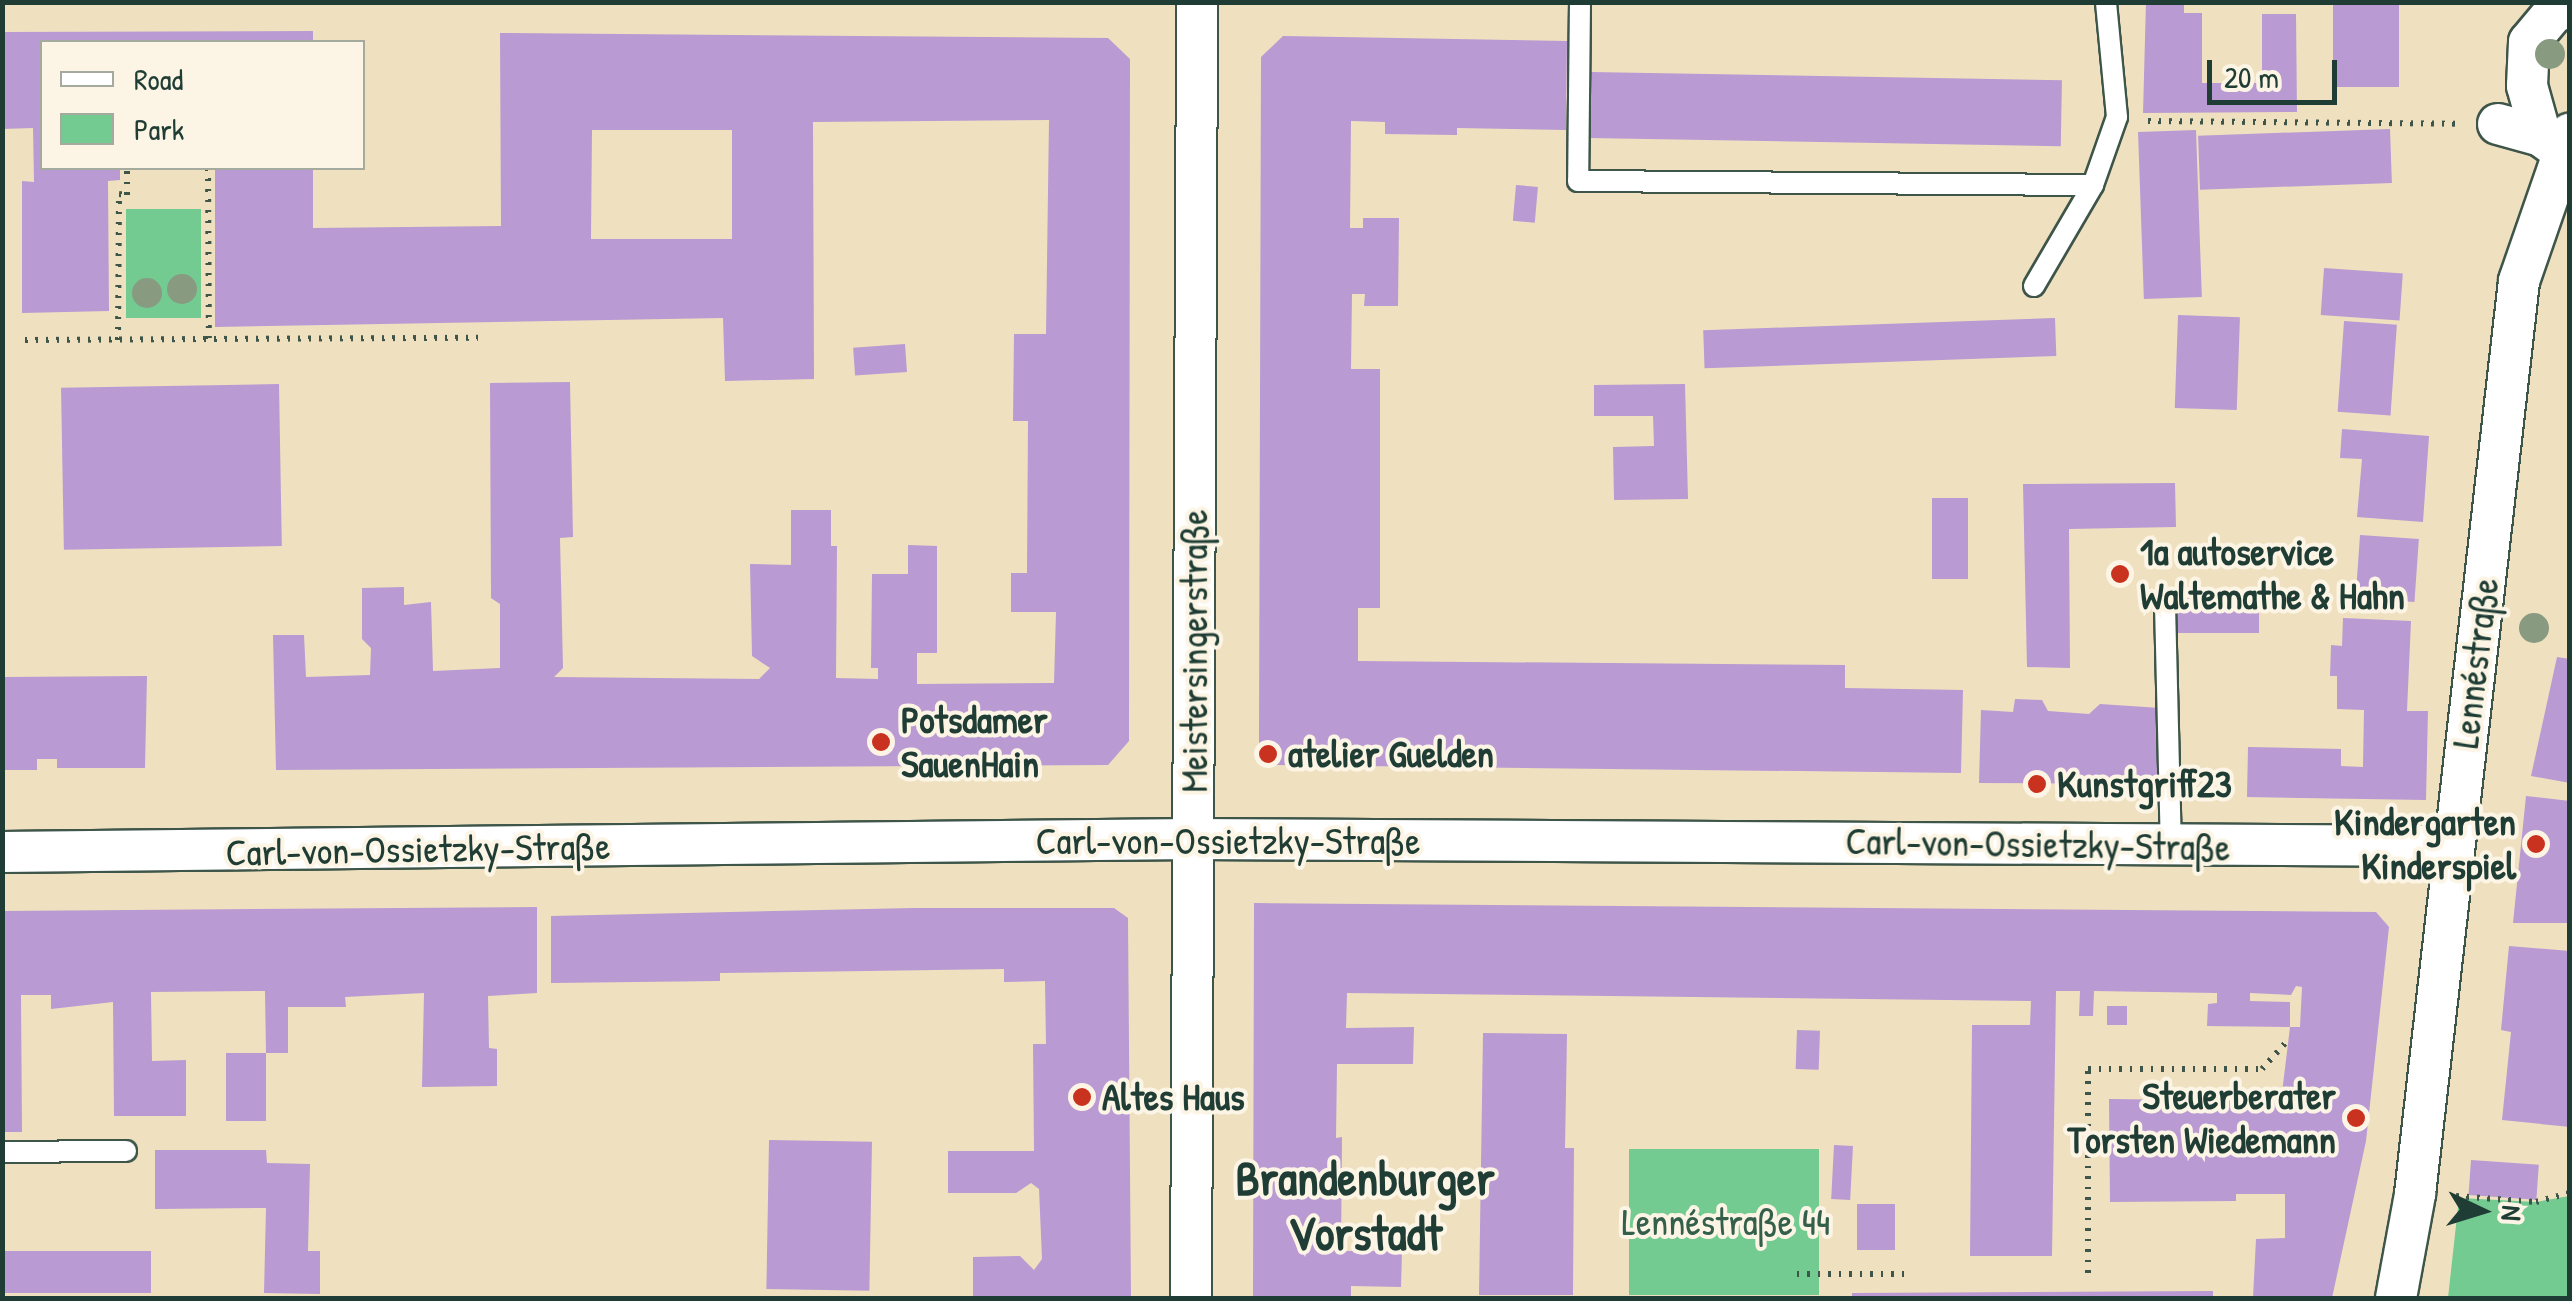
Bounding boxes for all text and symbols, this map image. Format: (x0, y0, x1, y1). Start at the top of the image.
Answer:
legend (40, 40, 365, 170)
scale bar (2212, 40, 2342, 102)
text: 20 m (2224, 57, 2279, 97)
text: Road (134, 59, 183, 99)
text: Park (134, 109, 184, 149)
street label: Meistersingerstraße (1171, 509, 1217, 793)
place label: 1a autoservice Waltemathe & Hahn (2140, 529, 2405, 618)
marker: 1a autoservice Waltemathe & Hahn (2109, 563, 2131, 585)
street label: Lennéstraße (2442, 575, 2508, 751)
place label: Potsdamer SauenHain (901, 697, 1048, 786)
marker: Potsdamer SauenHain (870, 731, 892, 753)
place label: atelier Guelden (1288, 731, 1494, 777)
marker: atelier Guelden (1257, 743, 1279, 765)
place label: Kunstgriff23 (2057, 761, 2232, 807)
marker: Kunstgriff23 (2026, 773, 2048, 795)
place label: Kindergarten Kinderspiel (2334, 799, 2516, 888)
street label: Carl-von-Ossietzky-Straße (1036, 818, 1420, 864)
street label: Carl-von-Ossietzky-Straße (1845, 818, 2231, 870)
street label: Carl-von-Ossietzky-Straße (225, 823, 611, 875)
marker: Kindergarten Kinderspiel (2525, 833, 2547, 855)
place label: Steuerberater Torsten Wiedemann (2067, 1073, 2336, 1162)
place label: Altes Haus (1102, 1074, 1245, 1120)
marker: Altes Haus (1071, 1086, 1093, 1108)
marker: Steuerberater Torsten Wiedemann (2345, 1107, 2367, 1129)
district label: Brandenburger Vorstadt (1235, 1148, 1495, 1261)
north arrow (2432, 1161, 2532, 1261)
park label: Lennéstraße 44 (1622, 1199, 1830, 1245)
text: N (2492, 1204, 2531, 1222)

